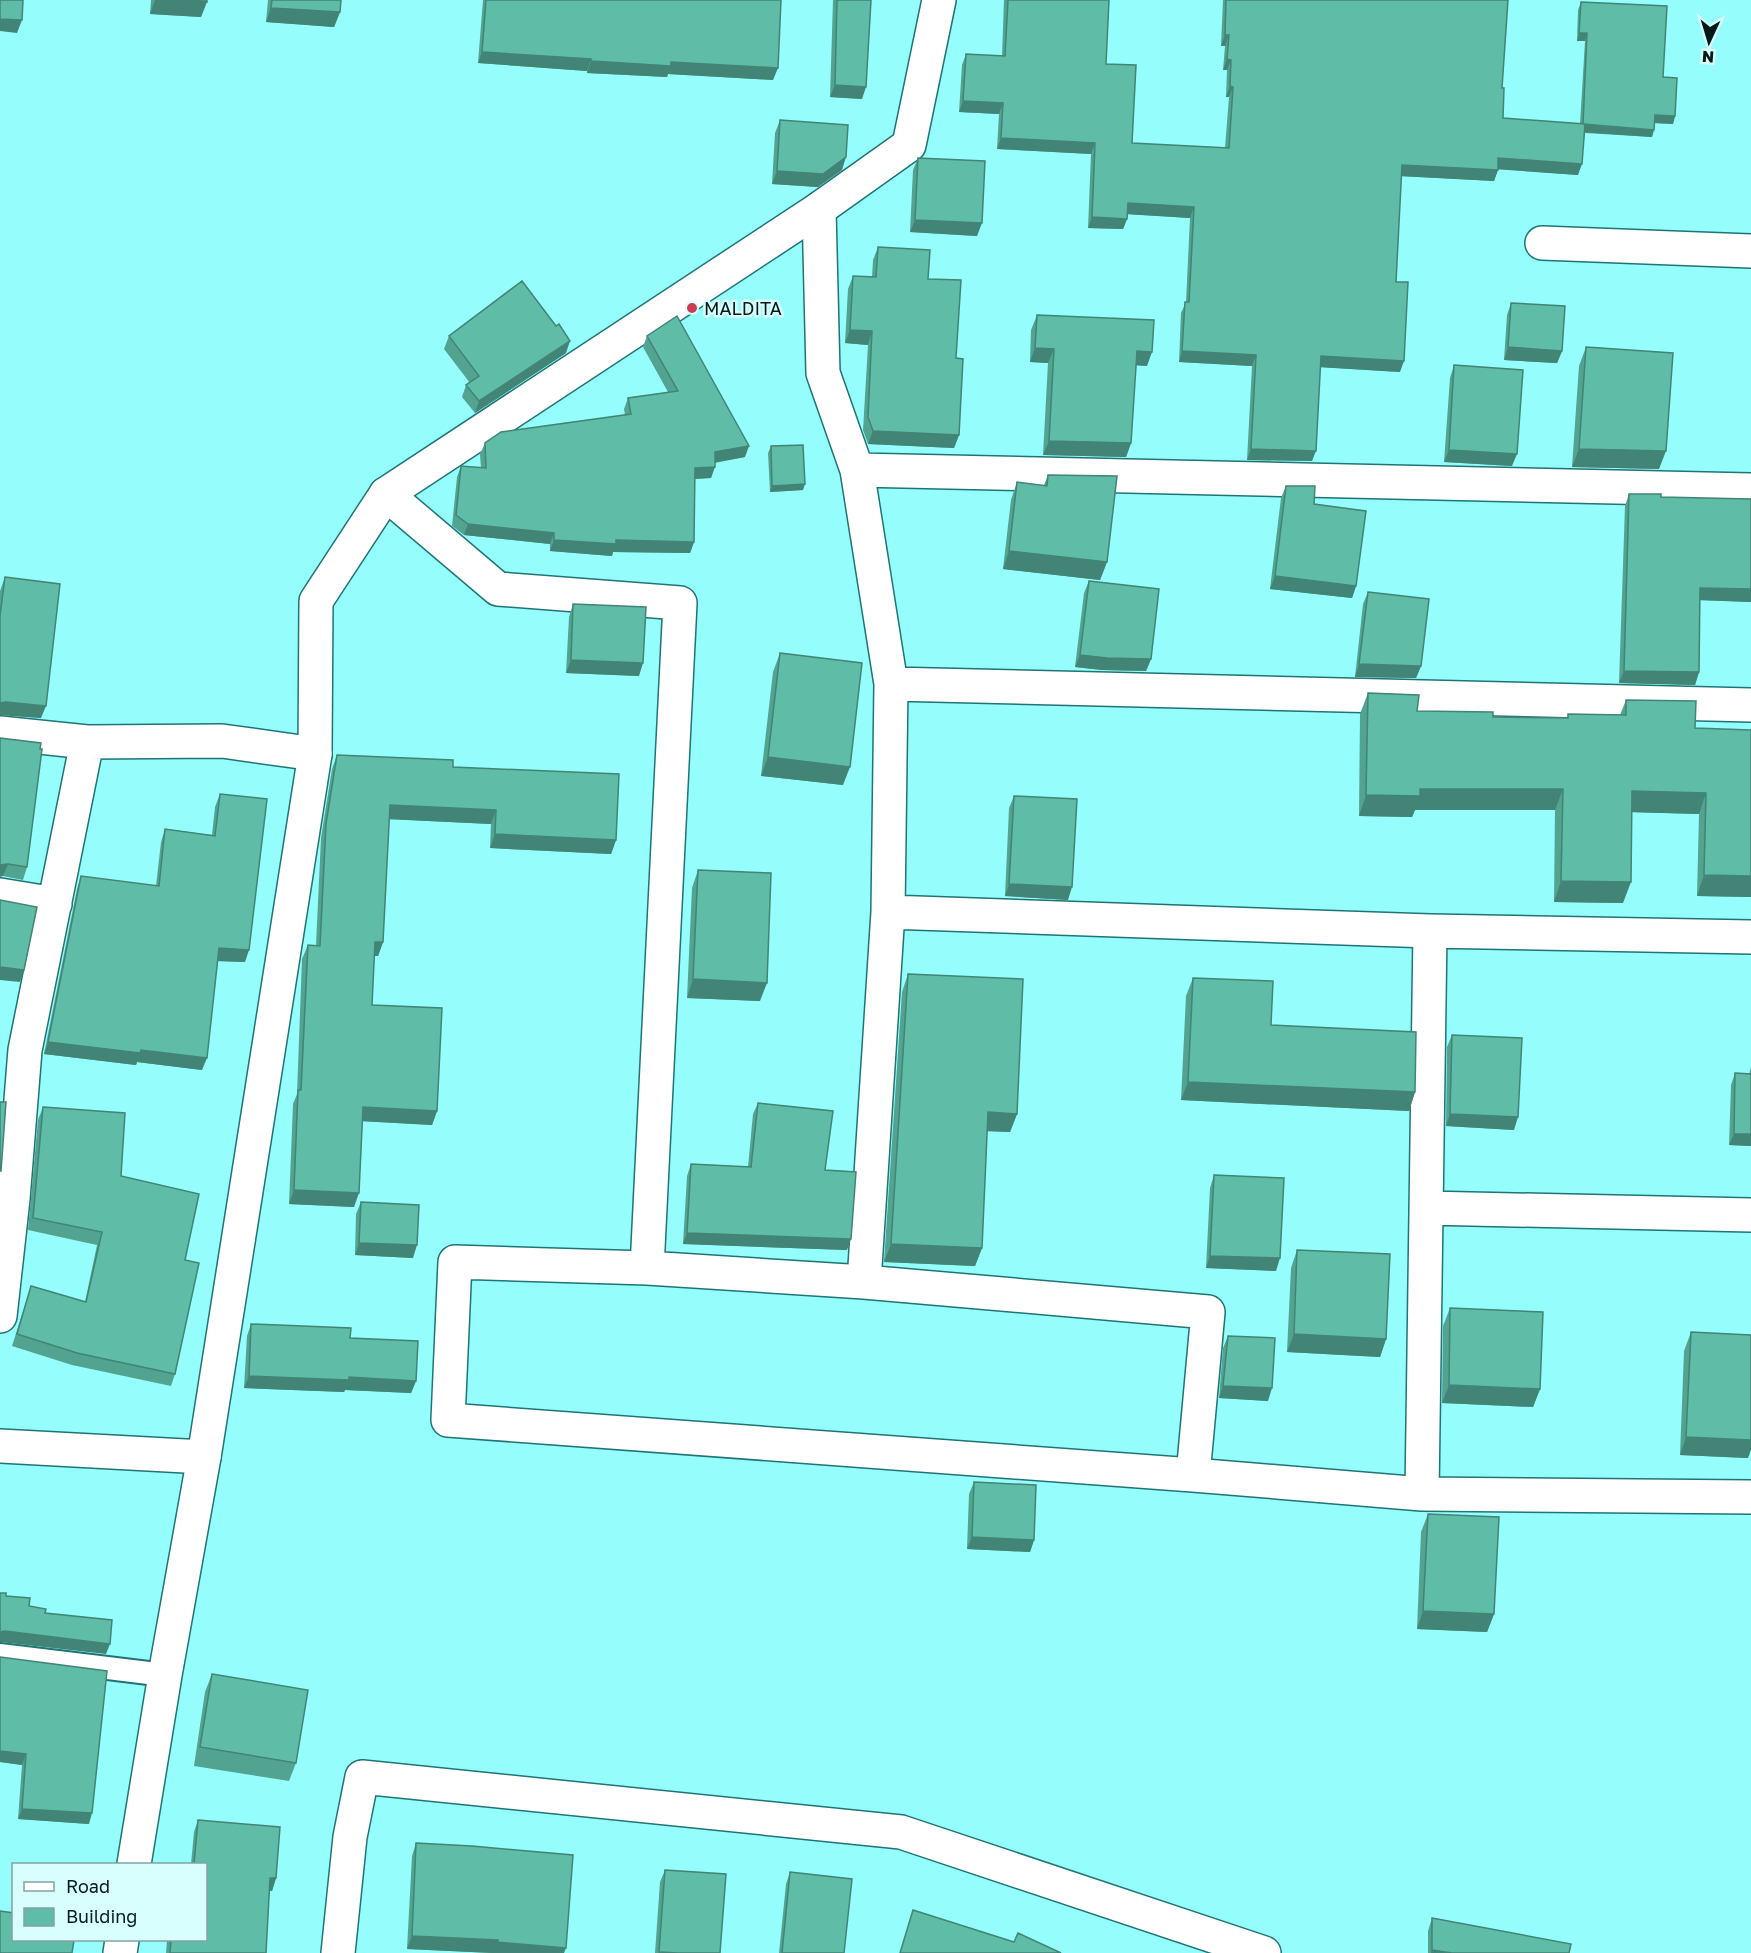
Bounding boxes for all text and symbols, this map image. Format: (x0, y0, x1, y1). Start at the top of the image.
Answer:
north arrow (1679, 12, 1739, 72)
text: N (1701, 47, 1715, 67)
place label: MALDITA (704, 297, 782, 319)
marker: MALDITA (685, 301, 699, 315)
legend (12, 1863, 207, 1941)
text: Road (66, 1875, 110, 1897)
text: Building (66, 1905, 137, 1927)

